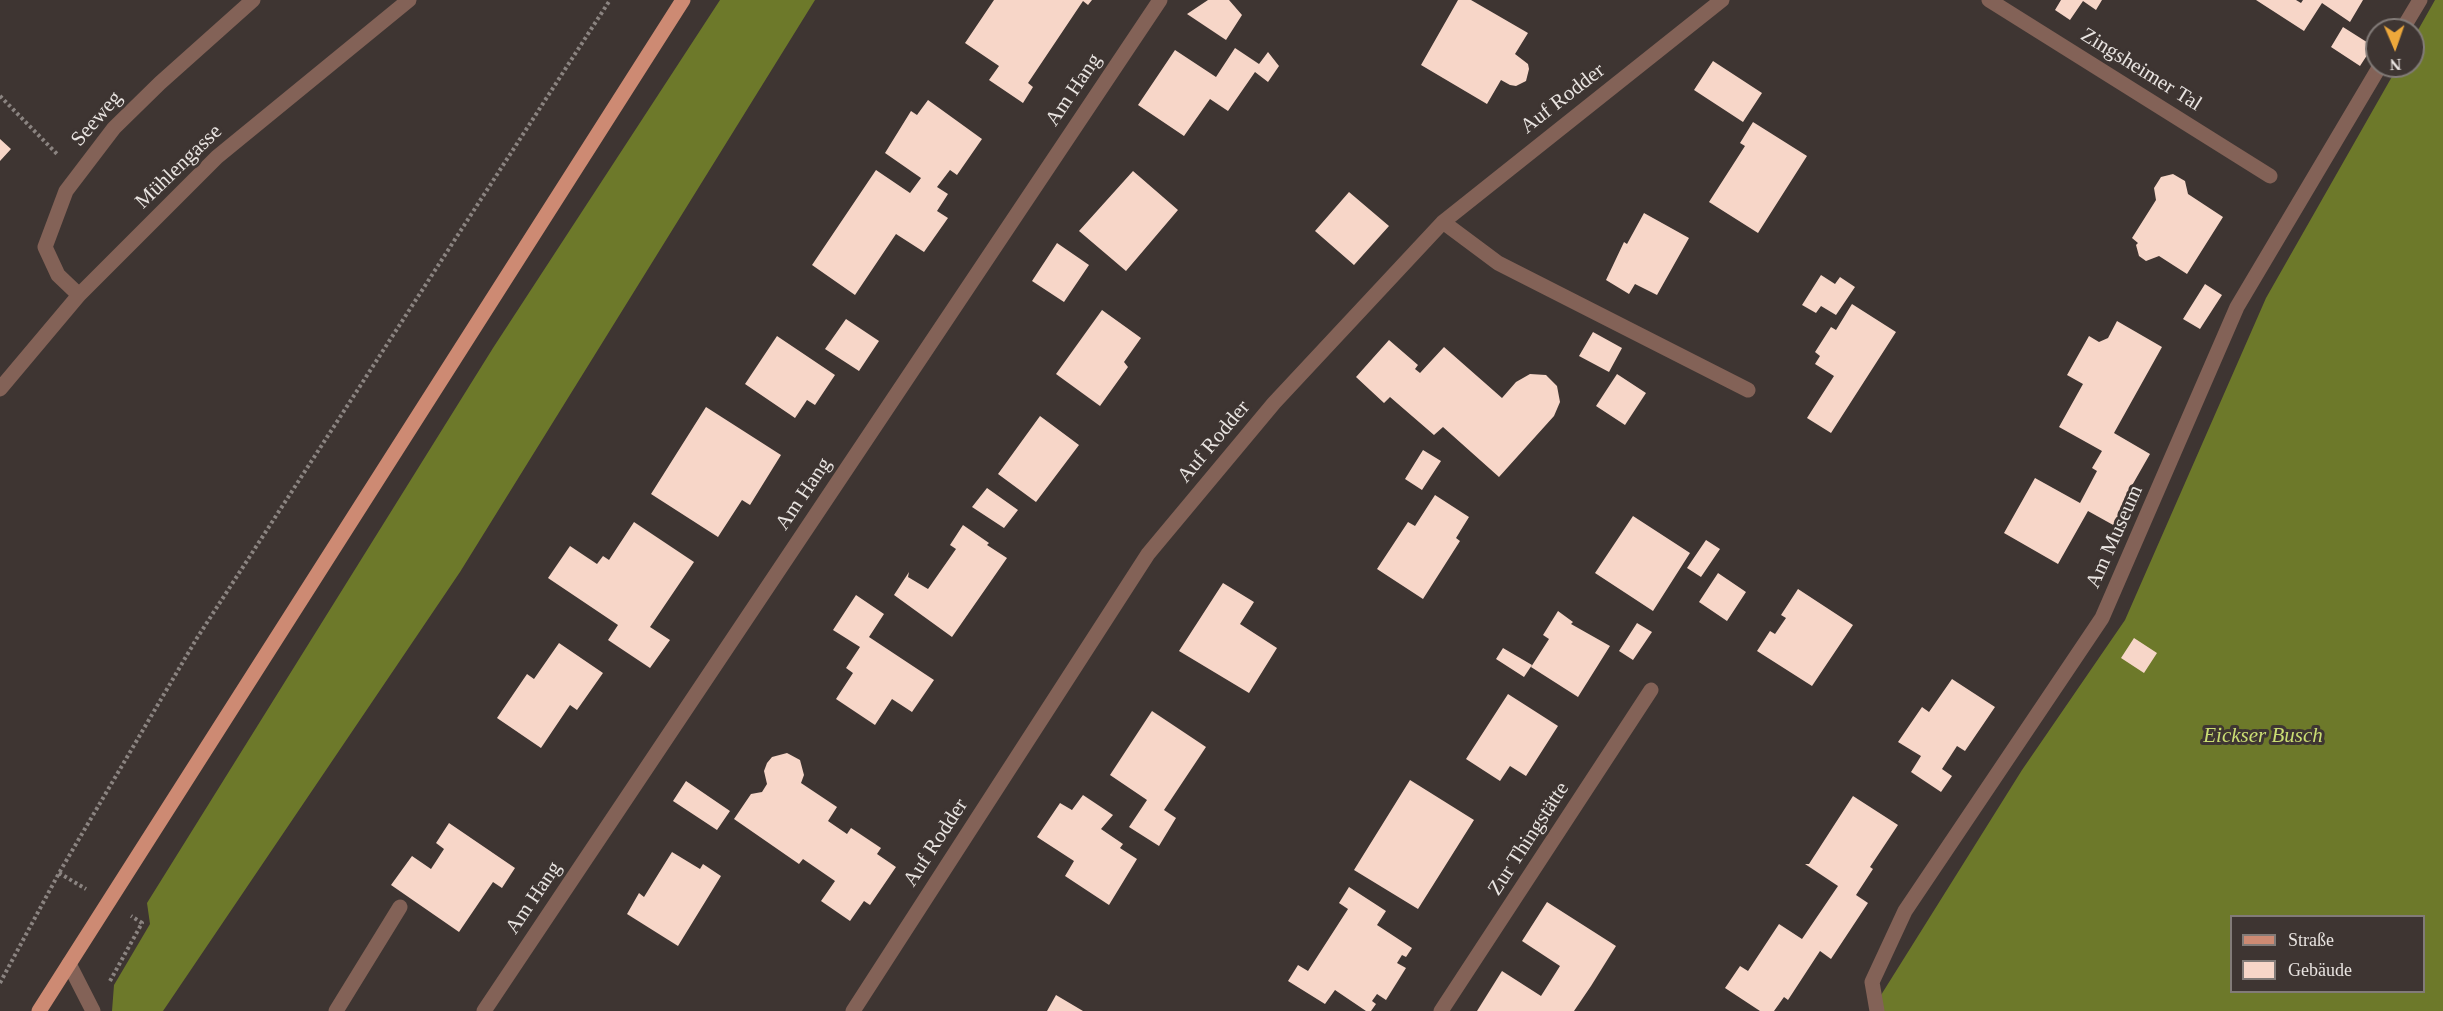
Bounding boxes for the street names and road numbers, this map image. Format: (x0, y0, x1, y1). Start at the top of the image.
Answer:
street label: Zingsheimer Tal (2076, 23, 2206, 117)
street label: Am Hang (1041, 49, 1107, 131)
street label: Auf Rodder (1516, 58, 1610, 140)
street label: Seeweg (66, 86, 128, 152)
street label: Mühlengasse (130, 119, 228, 215)
street label: Auf Rodder (1172, 396, 1256, 488)
street label: Am Hang (771, 453, 837, 535)
street label: Am Museum (2081, 482, 2149, 592)
street label: Zur Thingstätte (1483, 778, 1575, 900)
street label: Auf Rodder (898, 794, 974, 892)
street label: Am Hang (501, 857, 567, 939)

